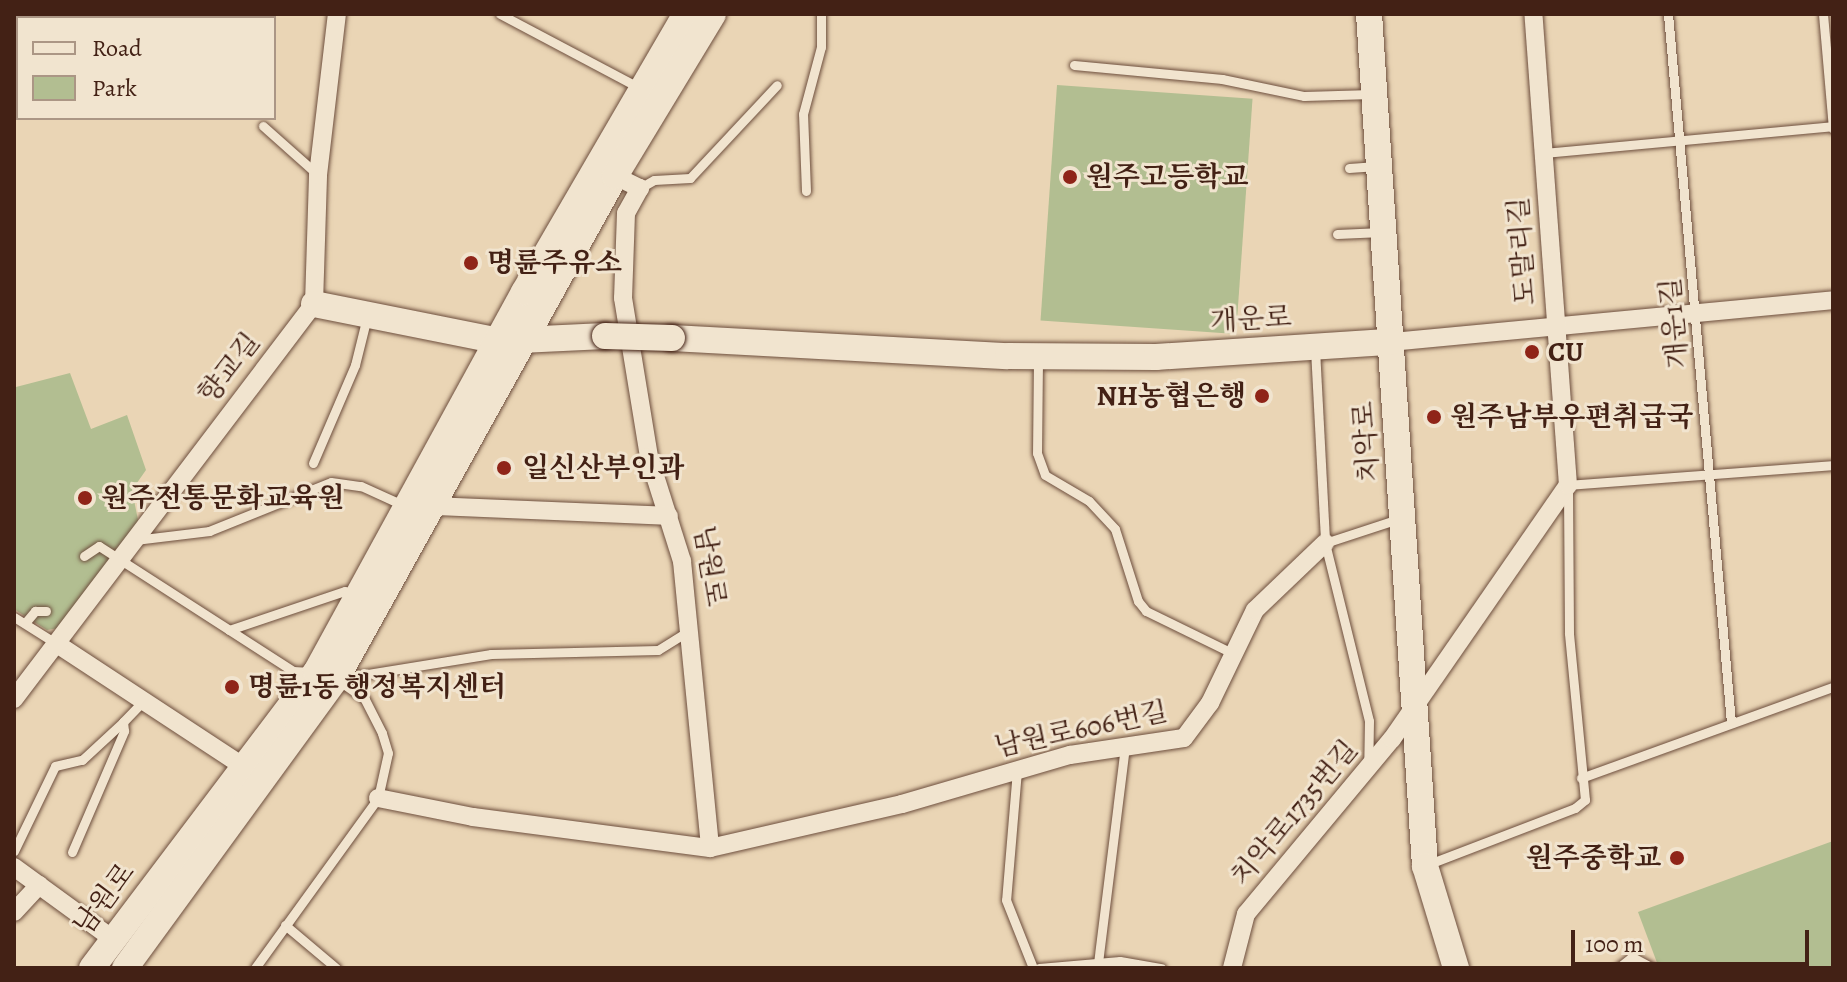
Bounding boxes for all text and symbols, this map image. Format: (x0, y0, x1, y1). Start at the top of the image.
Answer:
legend (16, 16, 276, 120)
text: Road (92, 32, 142, 64)
text: Park (92, 72, 137, 104)
place label: 원주고등학교 (1086, 160, 1248, 194)
marker: 원주고등학교 (1061, 168, 1079, 186)
street label: 도말리길 (1501, 196, 1543, 306)
place label: 명륜주유소 (487, 246, 622, 280)
marker: 명륜주유소 (462, 254, 480, 272)
street label: 개운1길 (1653, 276, 1695, 370)
street label: 개운로 (1210, 300, 1292, 338)
street label: 향교길 (191, 326, 267, 410)
place label: CU (1548, 335, 1584, 369)
marker: CU (1523, 343, 1541, 361)
place label: NH농협은행 (1097, 379, 1246, 413)
marker: NH농협은행 (1253, 387, 1271, 405)
street label: 치악로 (1346, 400, 1386, 484)
place label: 원주남부우편취급국 (1450, 400, 1693, 434)
marker: 원주남부우편취급국 (1425, 408, 1443, 426)
place label: 일신산부인과 (522, 451, 684, 485)
marker: 일신산부인과 (493, 457, 515, 479)
place label: 원주전통문화교육원 (101, 481, 344, 515)
marker: 원주전통문화교육원 (76, 489, 94, 507)
street label: 남원로 (687, 523, 733, 609)
place label: 명륜1동 행정복지센터 (248, 670, 506, 704)
marker: 명륜1동 행정복지센터 (223, 678, 241, 696)
street label: 남원로606번길 (991, 694, 1171, 764)
street label: 치악로1735번길 (1223, 733, 1365, 893)
place label: 원주중학교 (1526, 841, 1661, 875)
marker: 원주중학교 (1668, 849, 1686, 867)
street label: 남원로 (66, 856, 142, 942)
scale bar (1575, 914, 1813, 964)
text: 100 m (1585, 928, 1644, 960)

